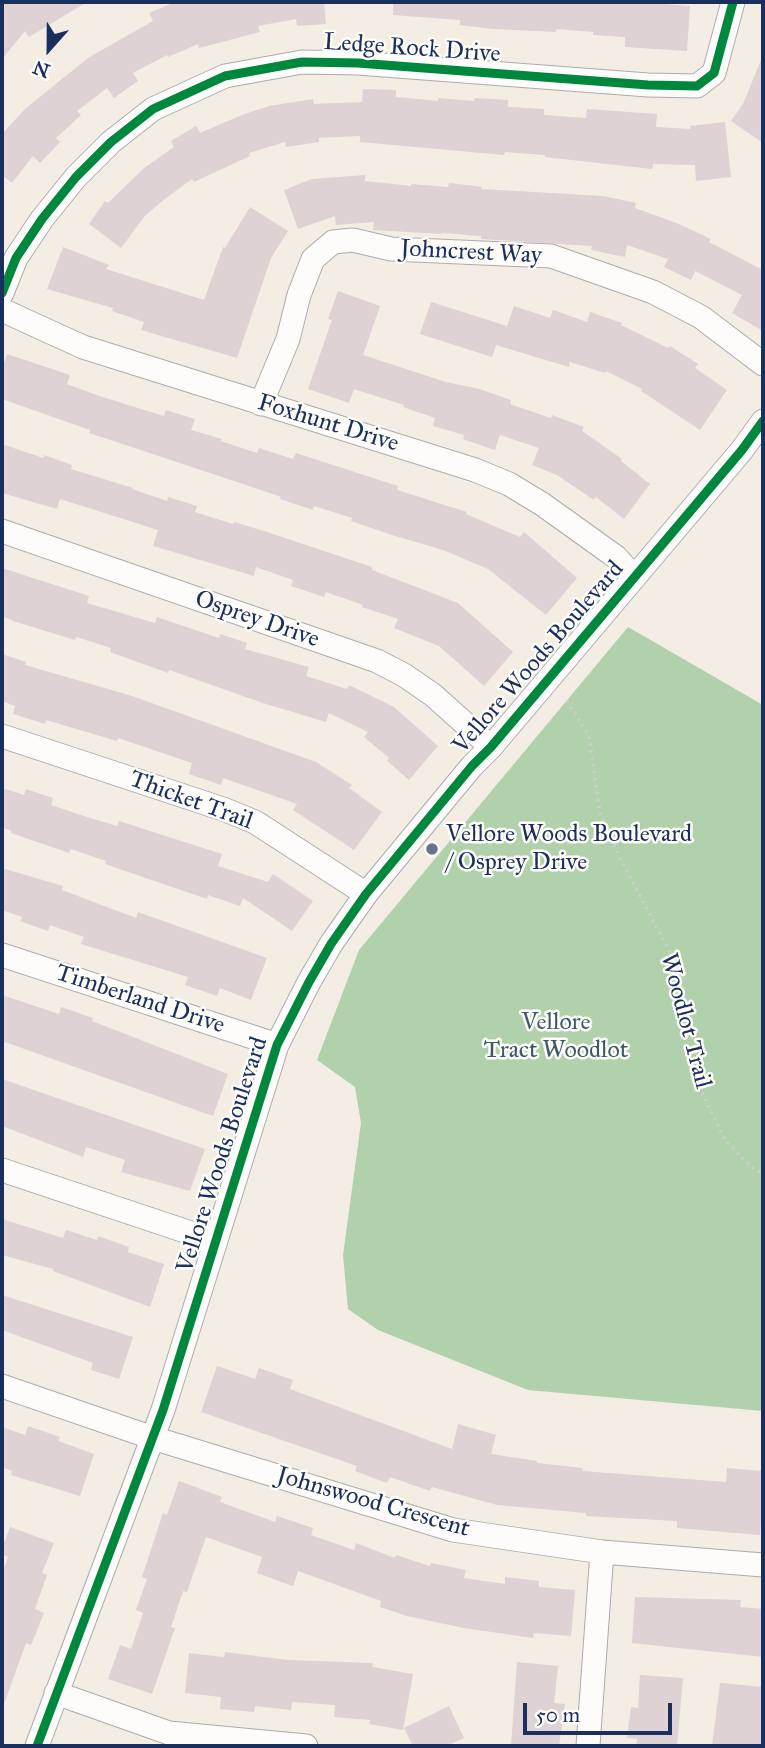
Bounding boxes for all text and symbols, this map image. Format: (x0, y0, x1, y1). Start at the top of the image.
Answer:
north arrow (14, 14, 84, 84)
street label: Ledge Rock Drive (323, 28, 501, 70)
text: N (30, 55, 53, 83)
street label: Johncrest Way (399, 235, 543, 271)
street label: Foxhunt Drive (254, 389, 402, 459)
street label: Vellore Woods Boulevard (447, 556, 631, 760)
street label: Osprey Drive (191, 585, 323, 655)
street label: Thicket Trail (125, 765, 257, 837)
place label: Vellore Woods Boulevard / Osprey Drive (446, 821, 692, 877)
marker: Vellore Woods Boulevard / Osprey Drive (424, 841, 440, 857)
street label: Woodlot Trail (653, 950, 717, 1092)
street label: Timberland Drive (52, 959, 228, 1041)
park label: Vellore Tract Woodlot (484, 1009, 628, 1065)
street label: Vellore Woods Boulevard (171, 1033, 275, 1277)
street label: Johnswood Crescent (273, 1462, 473, 1544)
scale bar (527, 1688, 676, 1732)
text: 50 m (536, 1702, 580, 1728)

